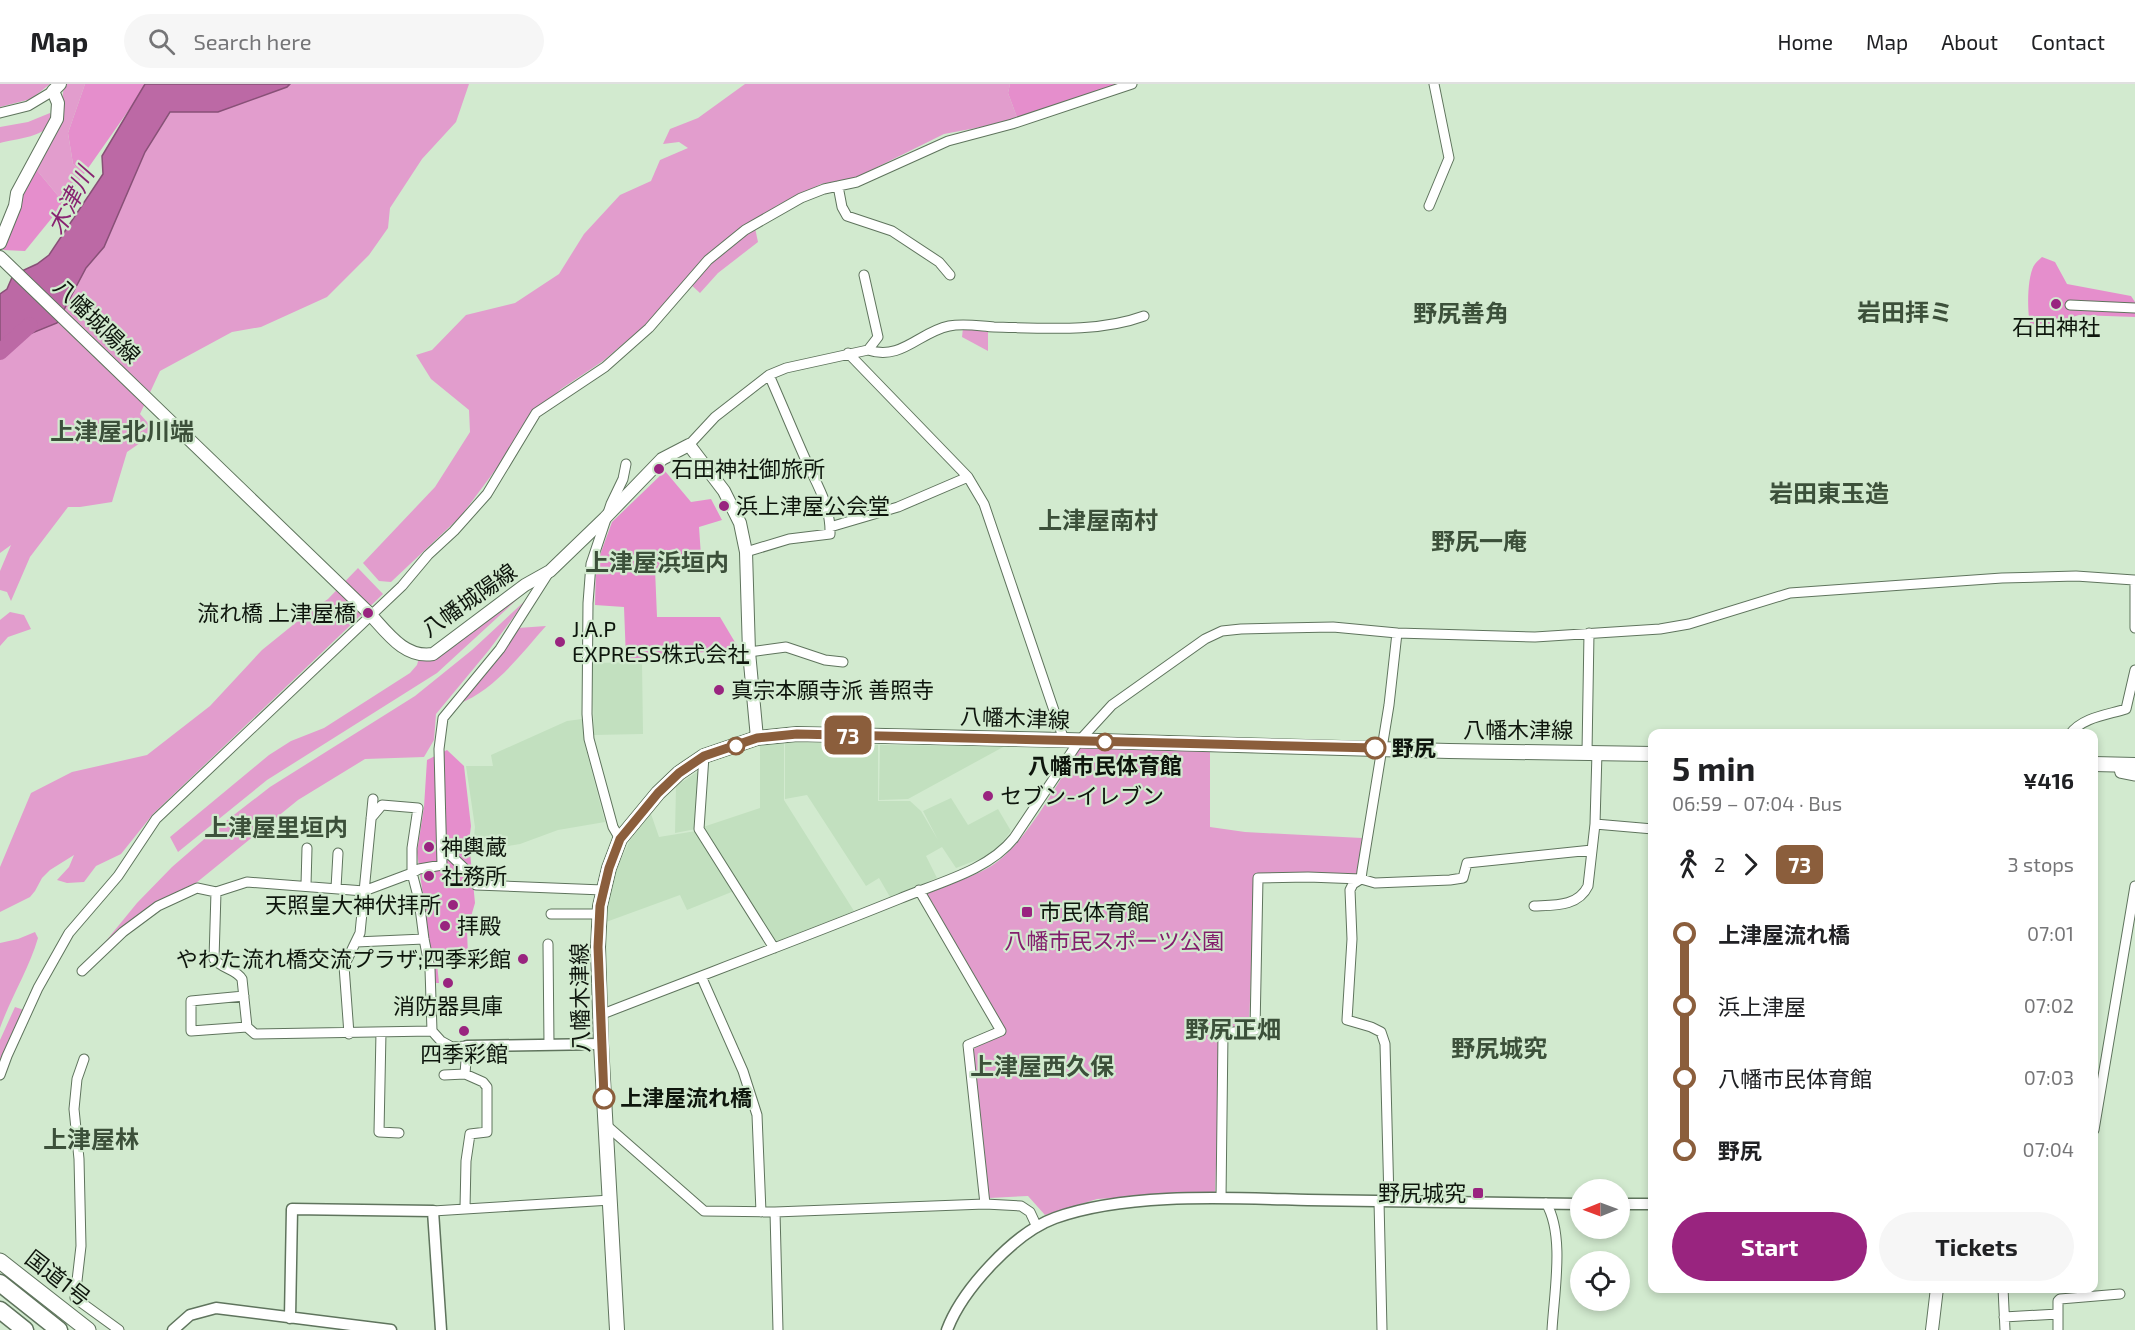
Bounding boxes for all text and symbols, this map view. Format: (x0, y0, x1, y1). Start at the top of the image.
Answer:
search box (124, 14, 544, 68)
text: Map (30, 24, 88, 58)
icon: search (145, 25, 178, 58)
text: Search here (193, 28, 312, 54)
text: Home (1777, 29, 1833, 54)
text: Map (1866, 29, 1908, 54)
text: About (1941, 29, 1998, 54)
text: Contact (2031, 29, 2105, 54)
water label: 木津川 (40, 159, 100, 239)
street label: 八幡城陽線 (49, 273, 146, 368)
district label: 岩田拝ミ (1857, 297, 1953, 326)
marker: 石田神社 (2049, 297, 2063, 311)
district label: 野尻善角 (1413, 298, 1509, 327)
place label: 石田神社 (2012, 313, 2100, 339)
district label: 上津屋北川端 (50, 416, 194, 445)
place label: 石田神社御旅所 (671, 455, 825, 481)
marker: 石田神社御旅所 (652, 462, 666, 476)
district label: 岩田東玉造 (1769, 478, 1889, 507)
place label: 浜上津屋公会堂 (736, 492, 890, 518)
marker: 浜上津屋公会堂 (717, 499, 731, 513)
district label: 上津屋南村 (1038, 505, 1158, 534)
district label: 野尻一庵 (1431, 526, 1527, 555)
district label: 上津屋浜垣内 (585, 547, 729, 576)
street label: 八幡城陽線 (416, 557, 521, 641)
place label: 流れ橋 上津屋橋 (197, 599, 356, 625)
marker: 流れ橋 上津屋橋 (361, 606, 375, 620)
place label: J.A.P EXPRESS株式会社 (572, 615, 749, 666)
marker: J.A.P EXPRESS株式会社 (553, 635, 567, 649)
place label: 真宗本願寺派 善照寺 (731, 676, 934, 702)
marker: 真宗本願寺派 善照寺 (712, 683, 726, 697)
street label: 八幡木津線 (960, 702, 1070, 732)
line badge: 73 (821, 716, 875, 754)
street label: 八幡木津線 (1463, 716, 1573, 742)
text: 73 (837, 723, 860, 748)
marker: 八幡市民体育館 (1096, 733, 1114, 751)
place label: 野尻 (1392, 734, 1436, 760)
unlabelled marker (727, 737, 745, 755)
marker: 野尻 (1364, 737, 1386, 759)
text: 5 min (1672, 748, 1755, 788)
place label: 八幡市民体育館 (1028, 752, 1182, 778)
text: ¥416 (2023, 767, 2074, 793)
place label: セブン-イレブン (1000, 782, 1164, 808)
marker: セブン-イレブン (981, 789, 995, 803)
text: 06:59 – 07:04 · Bus (1672, 791, 1842, 815)
district label: 上津屋里垣内 (204, 812, 348, 841)
place label: 神輿蔵 (441, 833, 507, 859)
marker: 神輿蔵 (422, 840, 436, 854)
icon: walk (1672, 848, 1705, 881)
icon: forward (1734, 848, 1767, 881)
text: 2 (1714, 852, 1725, 876)
text: 73 (1788, 852, 1811, 877)
text: 3 stops (2008, 852, 2074, 876)
place label: 社務所 (441, 862, 507, 888)
marker: 社務所 (422, 869, 436, 883)
place label: 天照皇大神伏拝所 (265, 891, 441, 917)
marker: 天照皇大神伏拝所 (446, 898, 460, 912)
place label: 市民体育館 (1039, 898, 1149, 924)
marker: 市民体育館 (1020, 905, 1034, 919)
place label: 拝殿 (457, 912, 501, 938)
marker: 拝殿 (438, 919, 452, 933)
text: 上津屋流れ橋 (1718, 921, 1850, 947)
text: 07:01 (2027, 921, 2074, 945)
park label: 八幡市民スポーツ公園 (1004, 927, 1224, 953)
street label: 八幡木津線 (565, 943, 593, 1053)
place label: やわた流れ橋交流プラザ;四季彩館 (176, 945, 511, 971)
marker: やわた流れ橋交流プラザ;四季彩館 (516, 952, 530, 966)
marker: 消防器具庫 (441, 976, 455, 990)
place label: 消防器具庫 (393, 992, 503, 1018)
text: 浜上津屋 (1718, 993, 1806, 1019)
text: 07:02 (2024, 993, 2074, 1017)
district label: 野尻正畑 (1185, 1014, 1281, 1043)
marker: 四季彩館 (457, 1024, 471, 1038)
district label: 野尻城究 (1451, 1033, 1547, 1062)
place label: 四季彩館 (420, 1040, 508, 1066)
district label: 上津屋西久保 (970, 1051, 1114, 1080)
text: 八幡市民体育館 (1718, 1065, 1872, 1091)
text: 07:03 (2024, 1065, 2074, 1089)
place label: 上津屋流れ橋 (620, 1084, 752, 1110)
marker: 上津屋流れ橋 (593, 1087, 615, 1109)
district label: 上津屋林 (43, 1124, 139, 1153)
text: 野尻 (1718, 1137, 1762, 1163)
text: 07:04 (2023, 1137, 2074, 1161)
place label: 野尻城究 (1378, 1179, 1466, 1205)
north arrow (1570, 1179, 1630, 1239)
map controls (1570, 1179, 1630, 1311)
marker: 野尻城究 (1471, 1186, 1485, 1200)
button: Start (1672, 1212, 1867, 1281)
button: Tickets (1879, 1212, 2074, 1281)
street label: 国道1号 (21, 1244, 96, 1310)
button: locate (1570, 1251, 1630, 1311)

